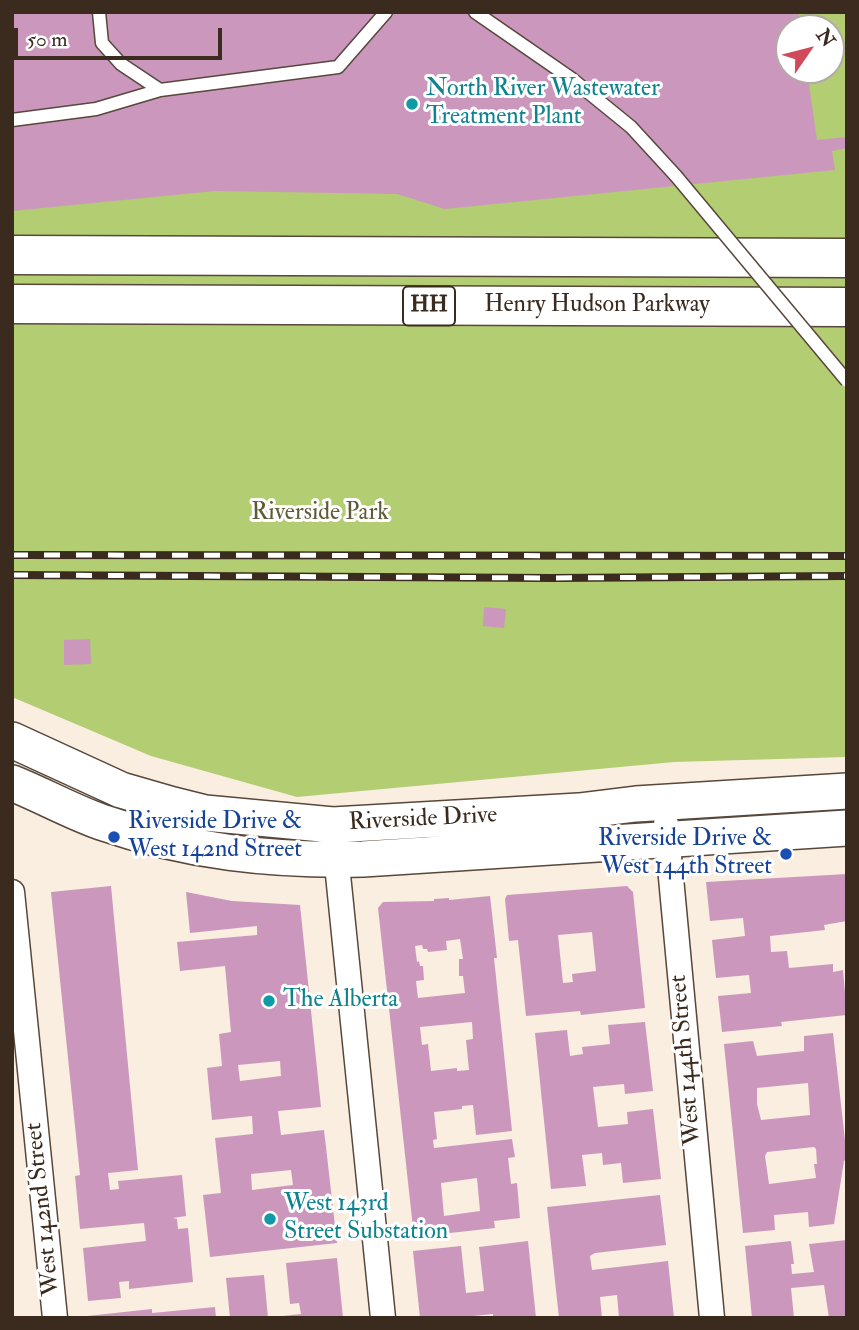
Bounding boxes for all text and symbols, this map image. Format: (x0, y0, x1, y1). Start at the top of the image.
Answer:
scale bar (18, 14, 226, 58)
north arrow (775, 14, 845, 84)
text: N (811, 24, 840, 52)
text: 50 m (27, 26, 68, 53)
place label: North River Wastewater Treatment Plant (426, 76, 660, 132)
marker: North River Wastewater Treatment Plant (404, 96, 420, 112)
road number: HH (403, 286, 455, 326)
street label: Henry Hudson Parkway (484, 292, 710, 320)
park label: Riverside Park (251, 500, 389, 528)
street label: Riverside Drive (348, 802, 498, 838)
place label: Riverside Drive & West 142nd Street (128, 809, 302, 865)
place label: Riverside Drive & West 144th Street (598, 826, 772, 882)
marker: Riverside Drive & West 142nd Street (106, 829, 122, 845)
marker: Riverside Drive & West 144th Street (778, 846, 794, 862)
street label: West 144th Street (665, 974, 709, 1146)
place label: The Alberta (283, 987, 398, 1015)
marker: The Alberta (261, 993, 277, 1009)
street label: West 142nd Street (21, 1121, 67, 1297)
place label: West 143rd Street Substation (284, 1191, 448, 1247)
marker: West 143rd Street Substation (262, 1211, 278, 1227)

